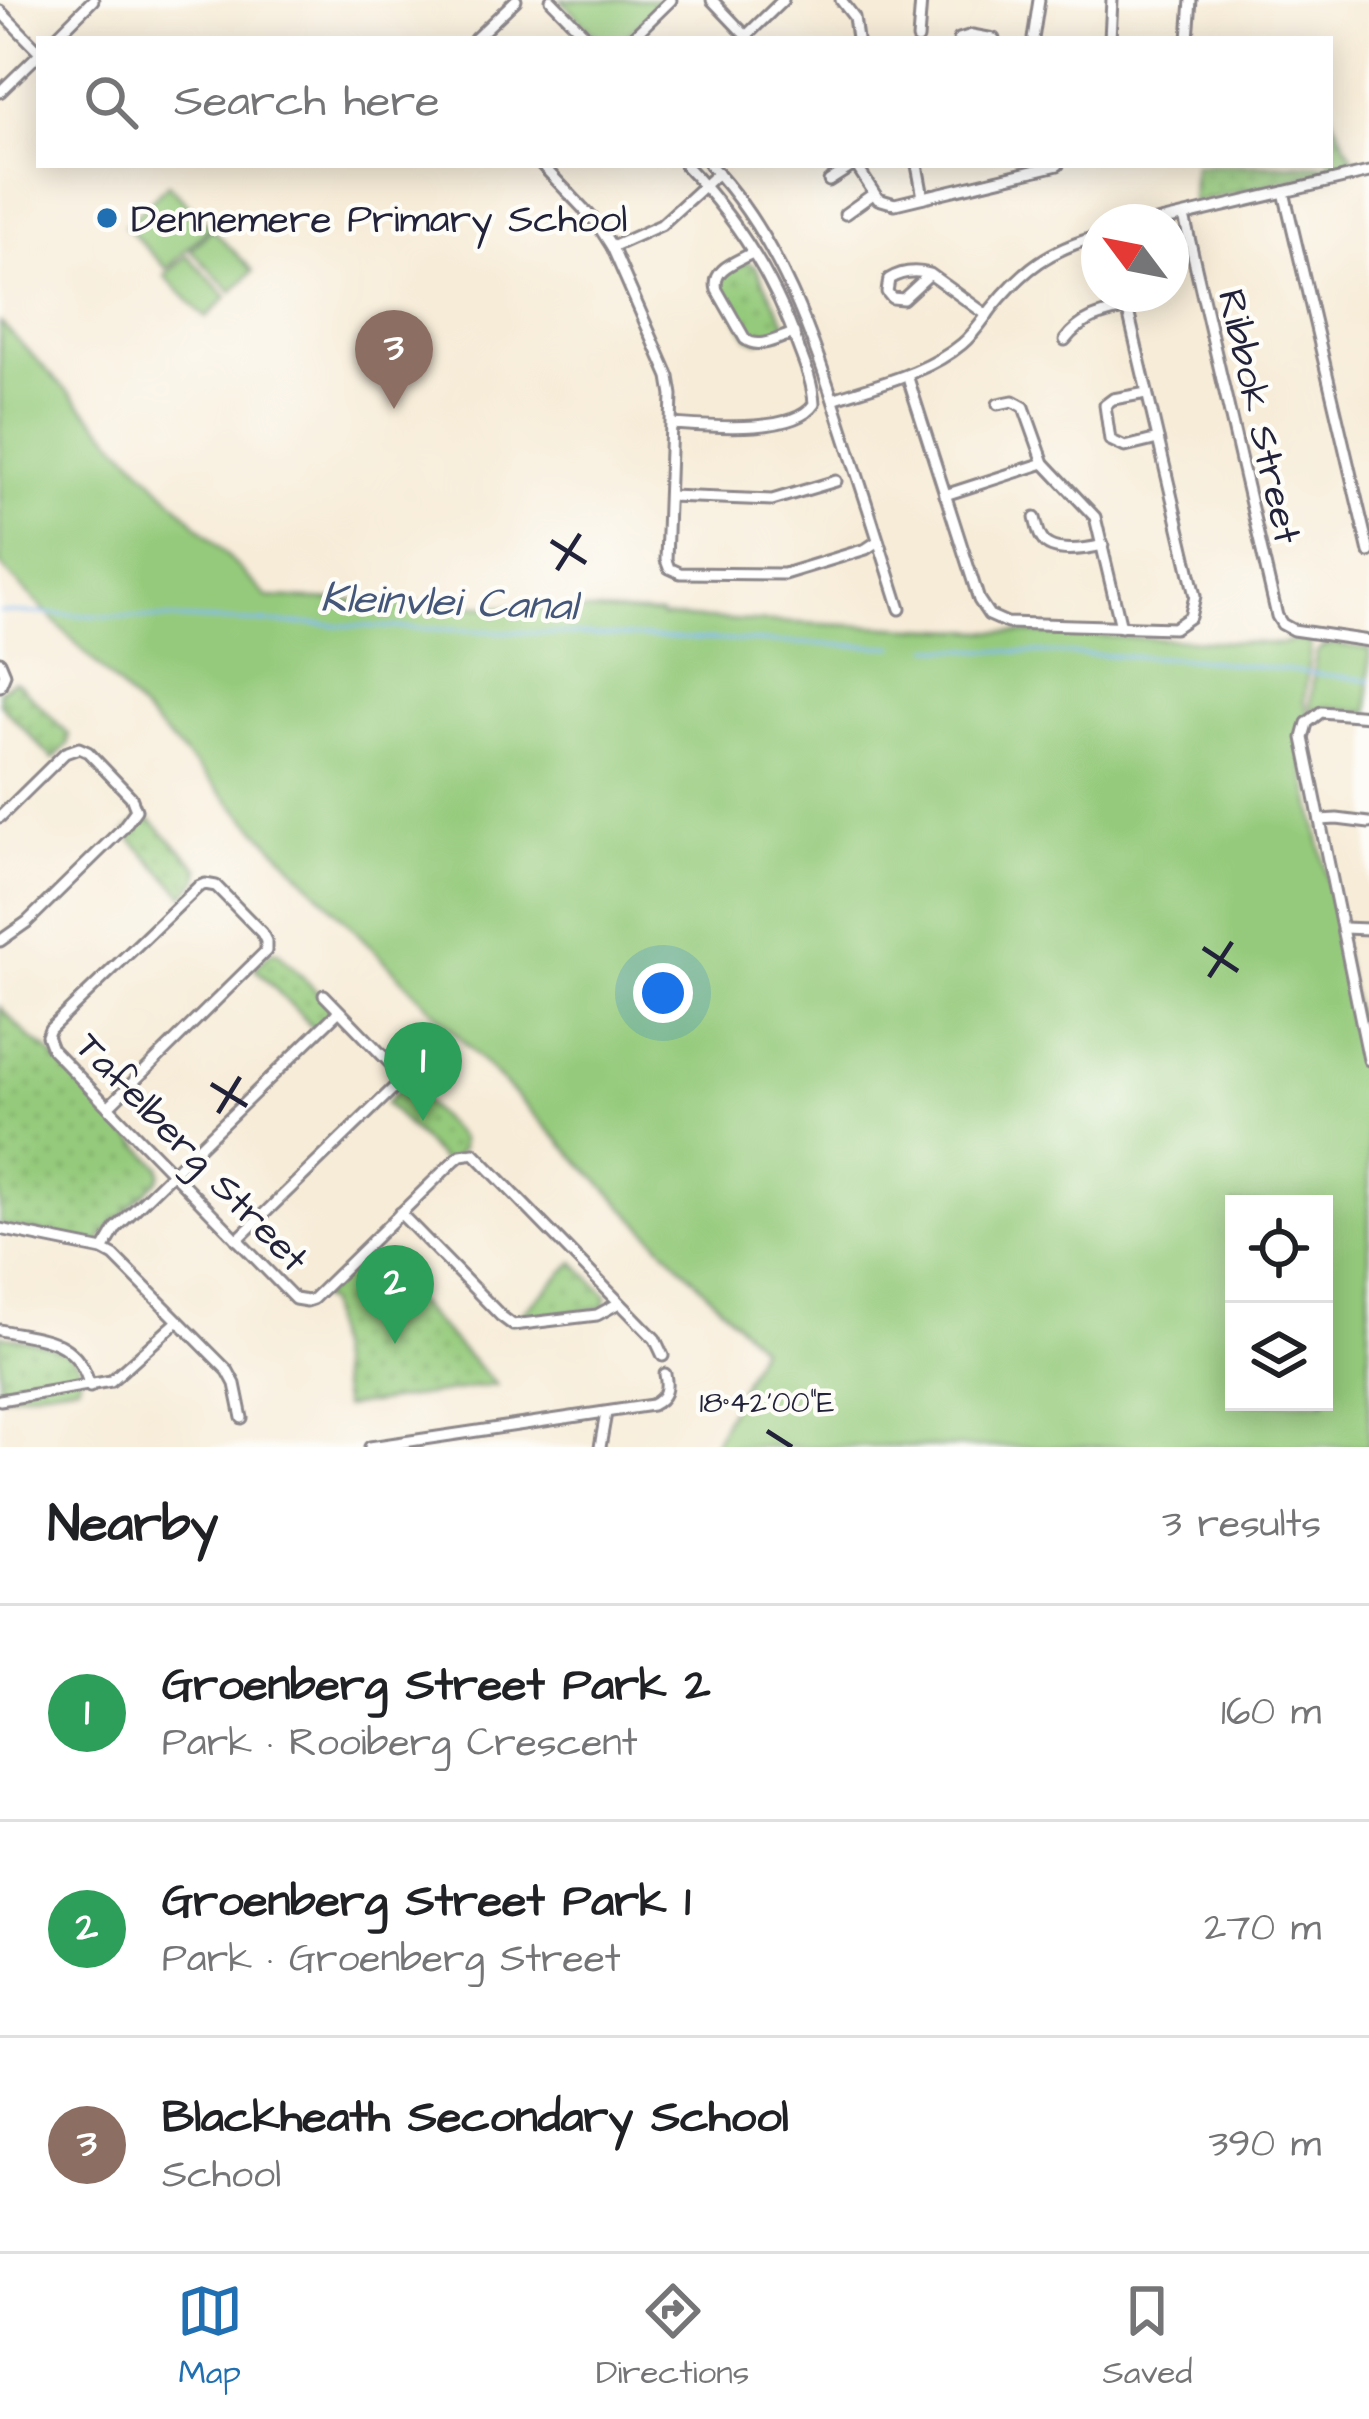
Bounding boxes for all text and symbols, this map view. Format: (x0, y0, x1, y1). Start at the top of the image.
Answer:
search box (36, 36, 1333, 168)
icon: search (78, 69, 144, 135)
text: Search here (174, 71, 440, 133)
place label: Dennemere Primary School (131, 194, 627, 249)
north arrow (1081, 204, 1189, 312)
marker: Dennemere Primary School (94, 205, 120, 231)
street label: Ribbok Street (1203, 284, 1314, 549)
pin: 3 (355, 310, 433, 409)
water label: Kleinvlei Canal (320, 570, 583, 637)
your location (633, 963, 693, 1023)
street label: Tafelberg Street (62, 1021, 320, 1285)
pin: 1 (384, 1022, 462, 1121)
map controls (1225, 1195, 1333, 1411)
button: locate (1225, 1195, 1333, 1303)
pin: 2 (356, 1245, 434, 1344)
button: layers (1225, 1303, 1333, 1411)
text: 18°42'00"E (699, 1382, 835, 1424)
text: Nearby (48, 1490, 218, 1561)
text: 3 results (1162, 1498, 1321, 1552)
text: Groenberg Street Park 2 (162, 1655, 710, 1717)
text: 1 (85, 1686, 90, 1740)
text: 160 m (1221, 1686, 1321, 1740)
text: Park · Rooiberg Crescent (162, 1717, 638, 1771)
text: Groenberg Street Park 1 (162, 1871, 691, 1933)
text: 2 (76, 1902, 98, 1956)
text: 270 m (1204, 1902, 1321, 1956)
text: Park · Groenberg Street (162, 1933, 621, 1987)
text: Blackheath Secondary School (162, 2087, 789, 2149)
text: 3 (77, 2118, 97, 2172)
text: 390 m (1208, 2118, 1321, 2172)
text: School (162, 2149, 281, 2203)
tab: Map (177, 2278, 243, 2396)
tab: Directions (596, 2278, 749, 2396)
tab: Saved (1102, 2278, 1192, 2396)

